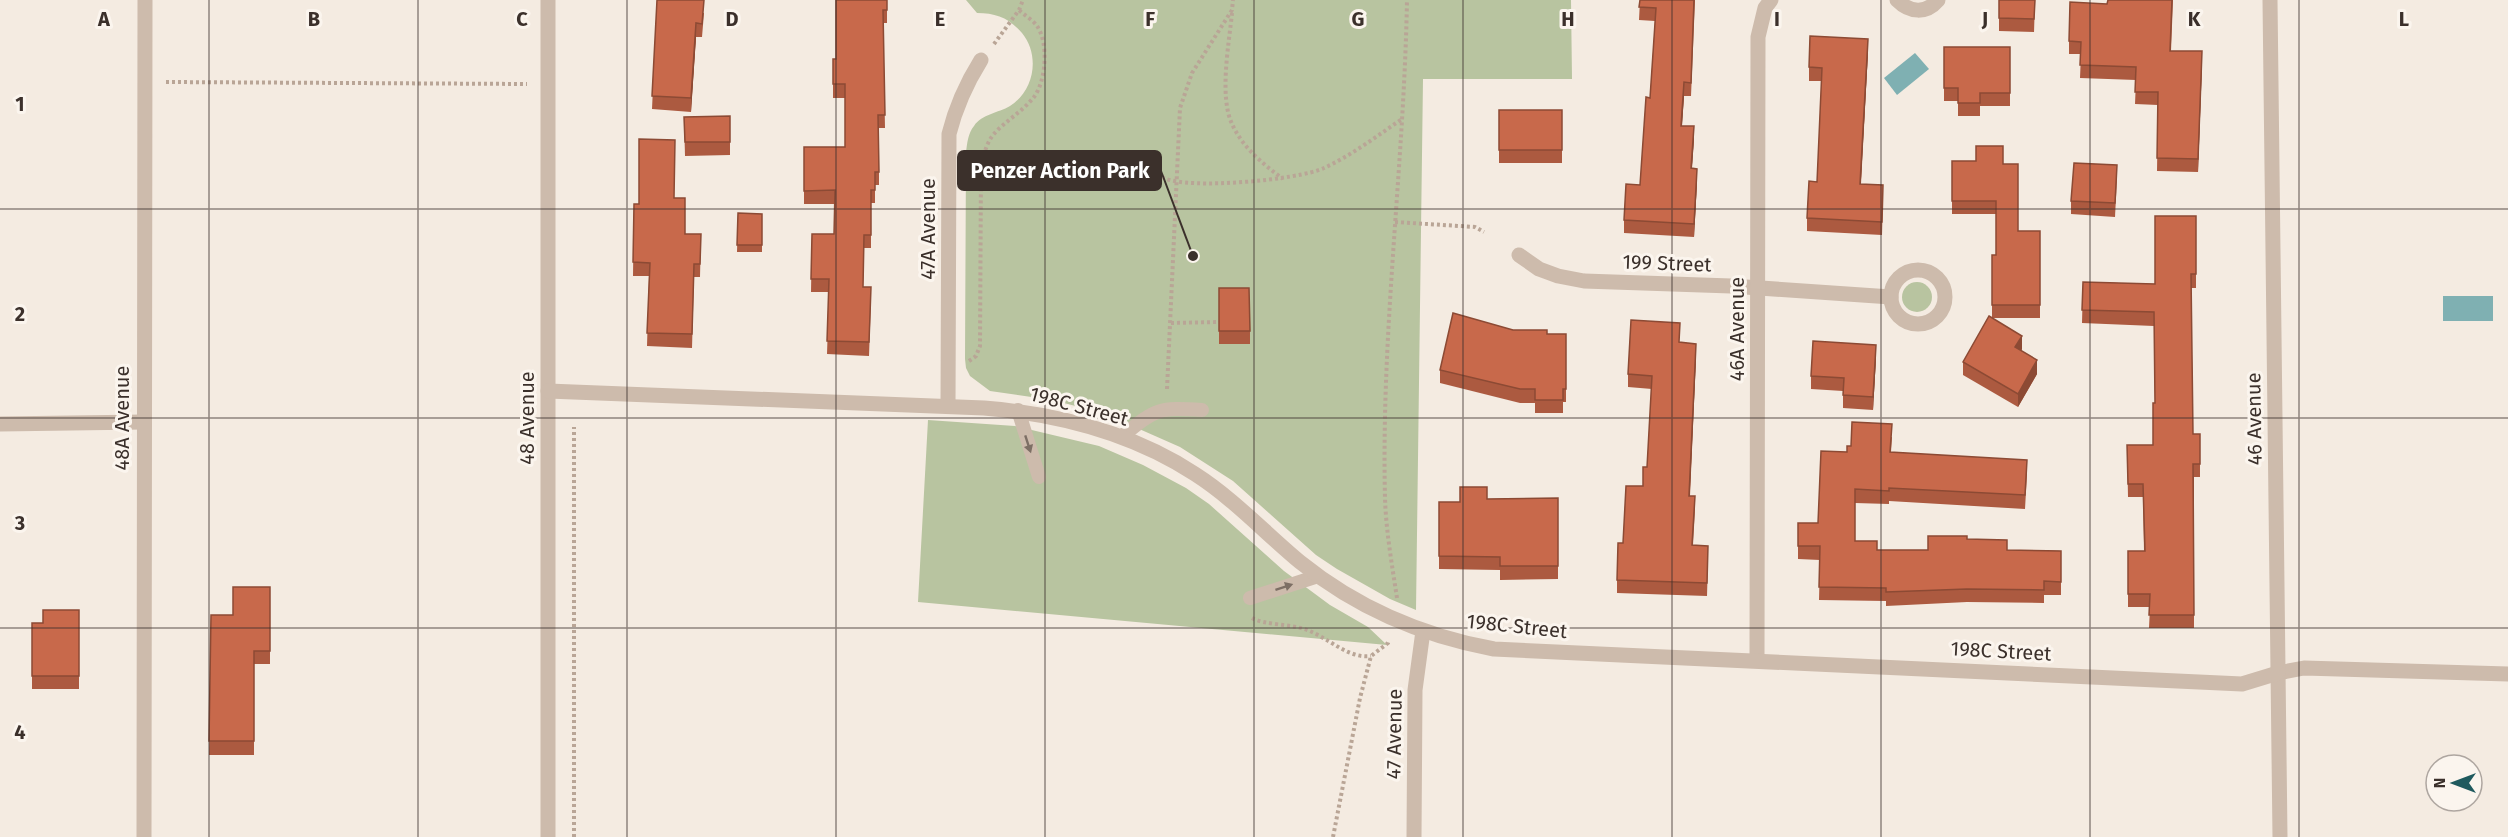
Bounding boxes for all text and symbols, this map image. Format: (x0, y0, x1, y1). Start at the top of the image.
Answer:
text: A (97, 7, 111, 31)
text: B (308, 7, 320, 31)
text: C (516, 7, 528, 31)
text: D (725, 7, 739, 31)
text: E (935, 7, 945, 31)
text: F (1145, 7, 1155, 31)
text: G (1352, 7, 1364, 31)
text: H (1561, 7, 1575, 31)
text: I (1774, 7, 1780, 31)
text: J (1981, 7, 1988, 31)
text: K (2188, 7, 2201, 31)
text: L (2399, 7, 2409, 31)
text: 1 (15, 92, 25, 116)
callout: Penzer Action Park (958, 151, 1161, 190)
text: Penzer Action Park (971, 158, 1150, 184)
street label: 47A Avenue (916, 178, 940, 280)
street label: 199 Street (1622, 249, 1713, 277)
street label: 46A Avenue (1725, 277, 1749, 381)
text: 2 (15, 302, 25, 326)
street label: 48A Avenue (110, 366, 134, 470)
street label: 48 Avenue (515, 371, 539, 465)
street label: 46 Avenue (2241, 372, 2267, 466)
street label: 198C Street (1027, 381, 1132, 431)
one-way arrow (1024, 435, 1033, 453)
text: 3 (14, 511, 25, 535)
one-way arrow (1275, 582, 1293, 591)
street label: 198C Street (1466, 609, 1569, 643)
street label: 198C Street (1950, 636, 2053, 666)
street label: 47 Avenue (1381, 688, 1407, 780)
text: 4 (14, 720, 26, 744)
north arrow (2424, 753, 2484, 813)
text: N (2430, 778, 2449, 788)

